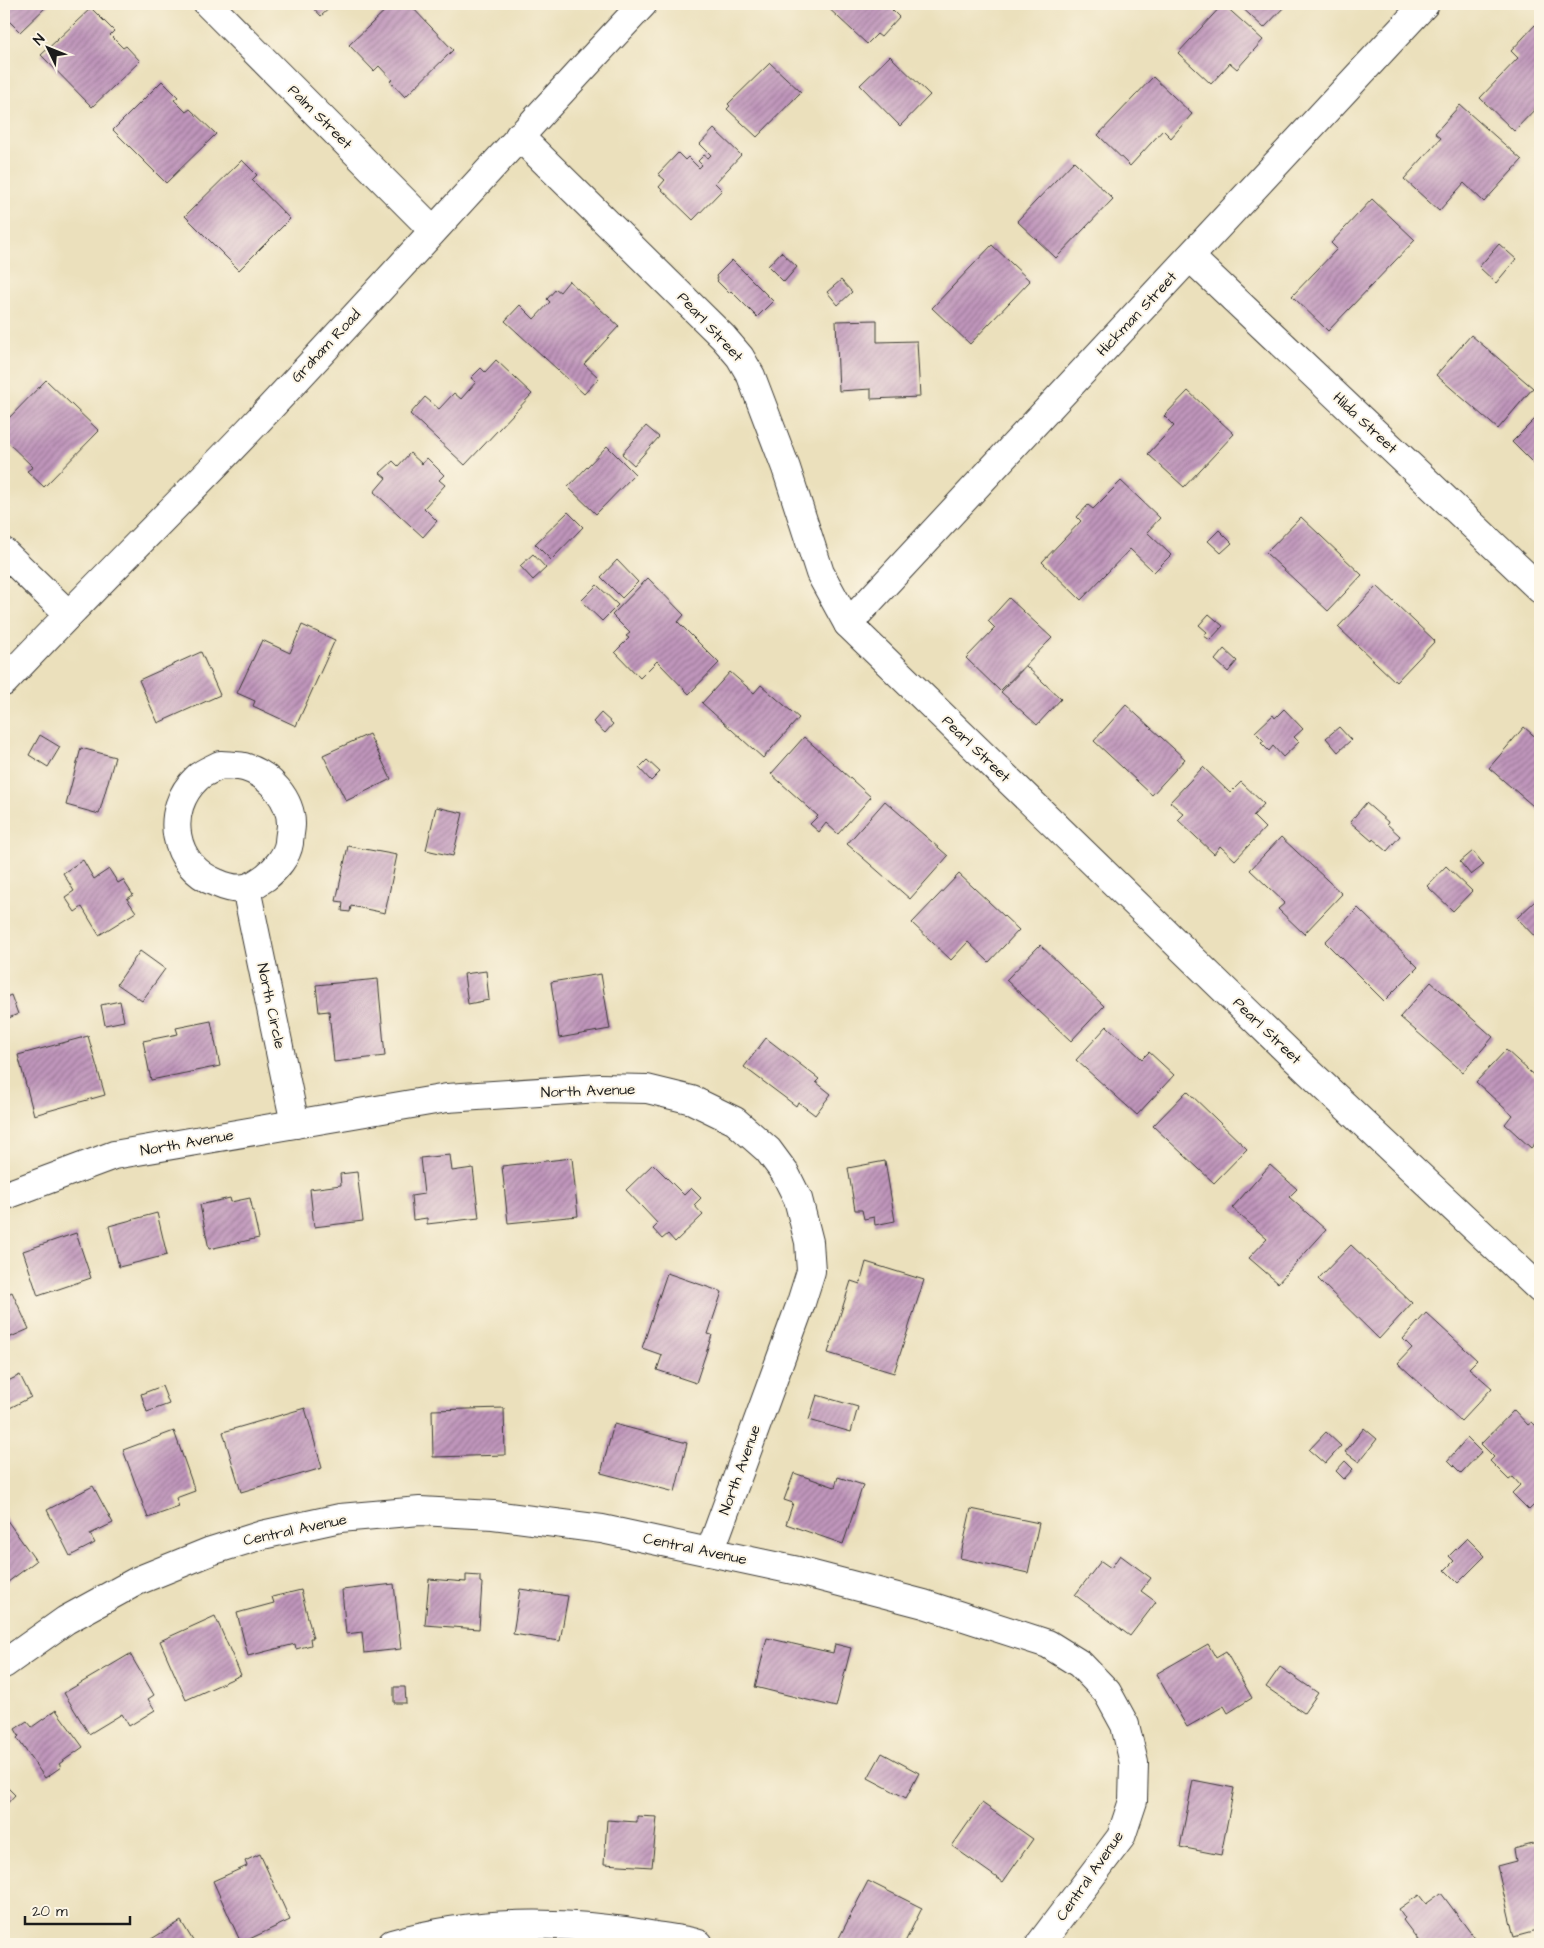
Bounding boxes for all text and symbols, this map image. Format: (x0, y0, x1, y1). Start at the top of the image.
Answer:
north arrow (22, 22, 72, 72)
text: N (29, 30, 50, 50)
street label: Palm Street (283, 80, 357, 154)
street label: Hickman Street (1092, 267, 1182, 361)
street label: Pearl Street (672, 288, 748, 366)
street label: Graham Road (286, 304, 366, 387)
street label: Hilda Street (1328, 388, 1402, 458)
street label: Pearl Street (937, 711, 1015, 787)
street label: North Circle (252, 961, 290, 1051)
street label: Pearl Street (1228, 993, 1306, 1069)
street label: North Avenue (540, 1079, 636, 1103)
street label: North Avenue (139, 1124, 235, 1162)
street label: North Avenue (714, 1422, 766, 1518)
street label: Central Avenue (241, 1509, 349, 1551)
street label: Central Avenue (641, 1528, 749, 1570)
street label: Central Avenue (1051, 1827, 1129, 1925)
scale bar (25, 1893, 130, 1925)
text: 20 m (32, 1901, 68, 1922)

